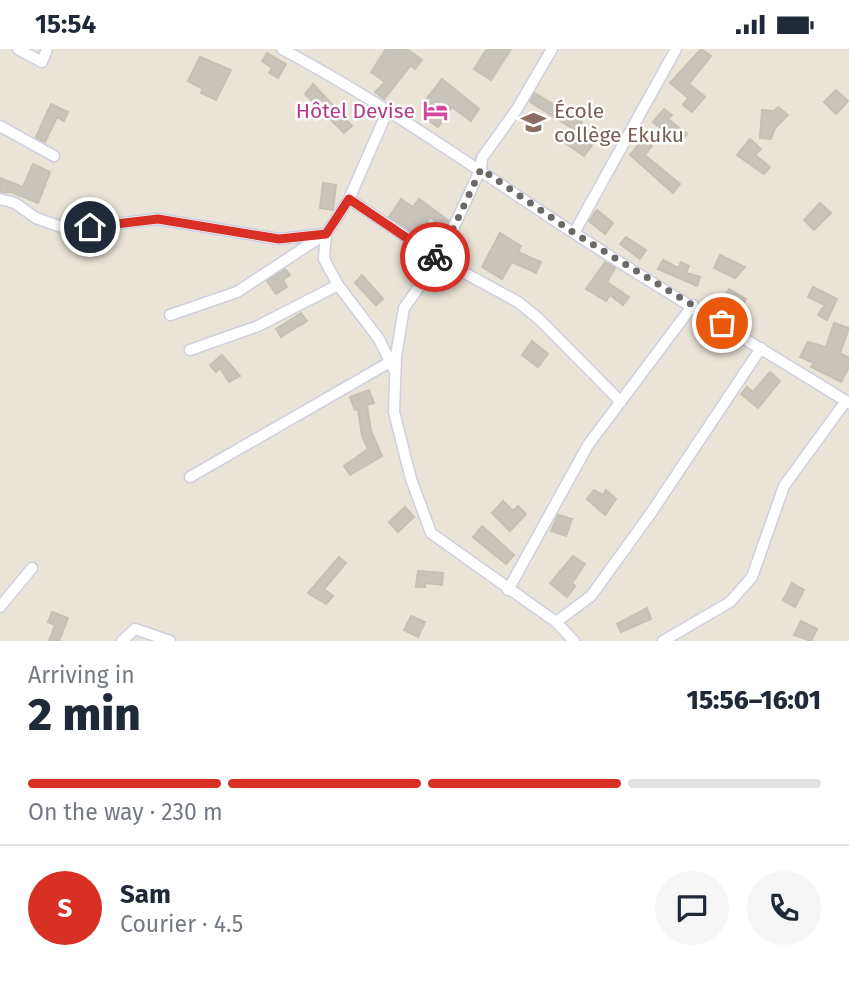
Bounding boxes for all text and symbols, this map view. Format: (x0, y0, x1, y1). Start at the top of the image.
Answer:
text: 15:54 (35, 9, 96, 40)
hotel icon: Hôtel Devise (421, 97, 449, 125)
place label: Hôtel Devise (296, 98, 415, 124)
place label: École collège Ekuku (554, 98, 684, 148)
school or university icon: École collège Ekuku (520, 109, 548, 137)
pin (60, 197, 120, 257)
icon: home (71, 208, 109, 246)
courier (400, 222, 470, 292)
icon: bike (416, 238, 454, 276)
pin (692, 293, 752, 353)
icon: bag (703, 304, 741, 342)
text: Arriving in (28, 661, 135, 689)
text: 15:56–16:01 (687, 685, 821, 716)
text: 2 min (28, 687, 141, 742)
text: On the way · 230 m (28, 798, 223, 826)
button: chat (655, 871, 729, 945)
button: phone (747, 871, 821, 945)
text: Sam (120, 879, 171, 910)
text: S (58, 893, 72, 924)
text: Courier · 4.5 (120, 910, 243, 938)

